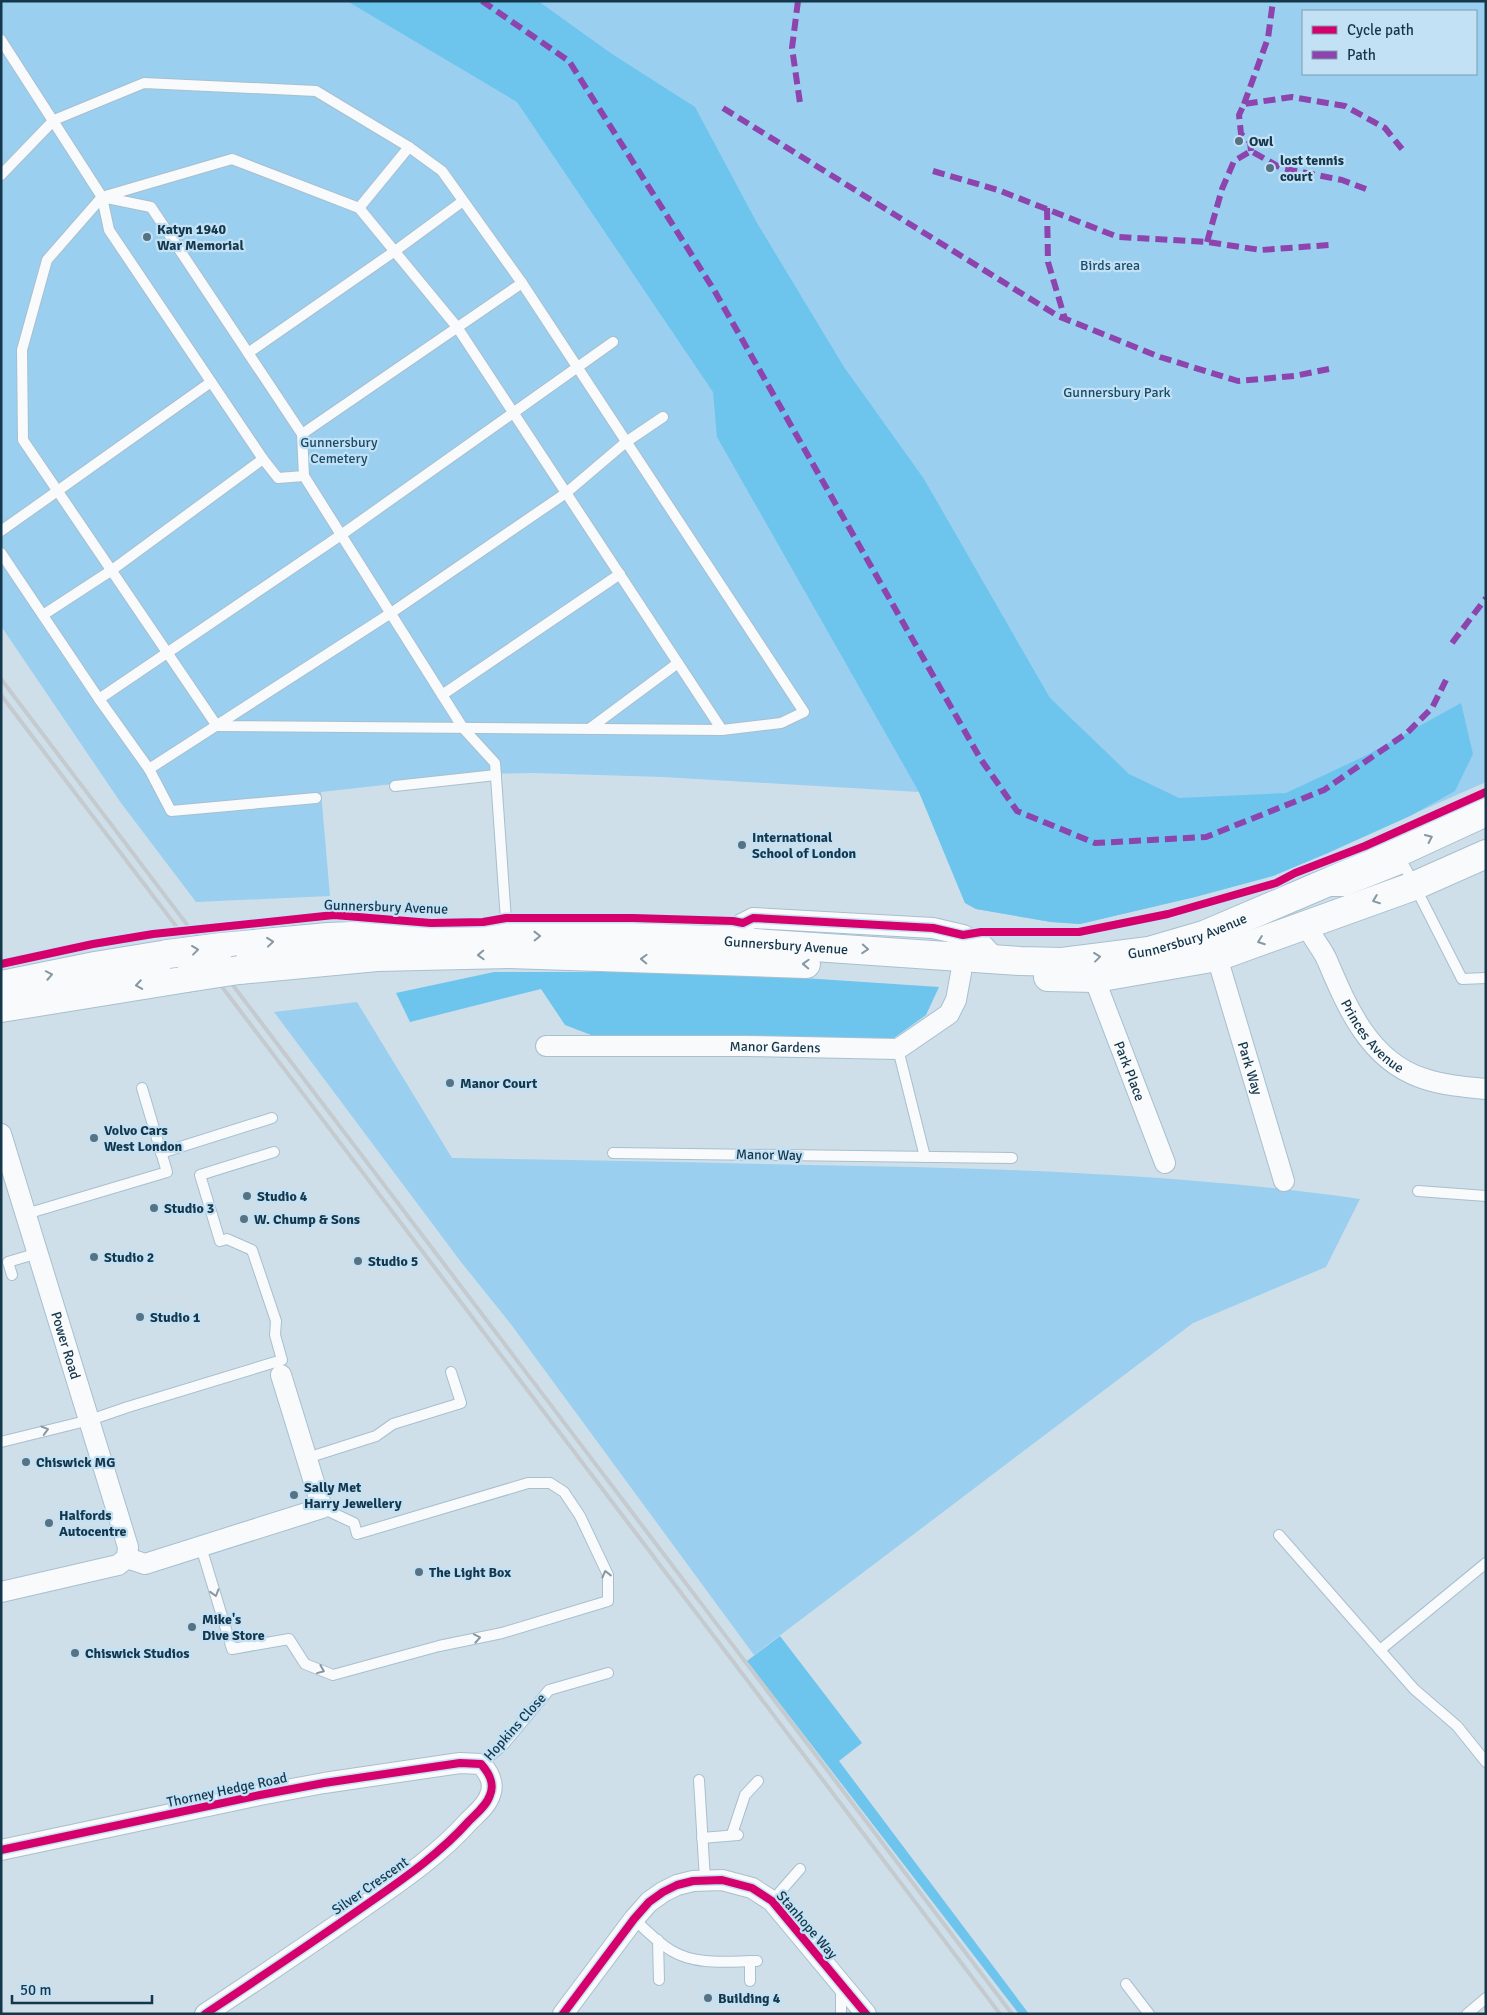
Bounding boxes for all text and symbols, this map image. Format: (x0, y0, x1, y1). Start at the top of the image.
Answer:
legend (1302, 10, 1477, 75)
text: Cycle path (1347, 21, 1414, 39)
text: Path (1347, 46, 1376, 64)
place label: Owl (1249, 133, 1274, 150)
marker: Owl (1233, 135, 1245, 147)
place label: lost tennis court (1280, 152, 1344, 185)
marker: lost tennis court (1264, 162, 1276, 174)
place label: Katyn 1940 War Memorial (157, 221, 244, 254)
marker: Katyn 1940 War Memorial (141, 231, 153, 243)
park label: Birds area (1080, 257, 1140, 274)
park label: Gunnersbury Park (1063, 384, 1171, 401)
park label: Gunnersbury Cemetery (300, 434, 378, 467)
place label: International School of London (752, 829, 857, 862)
one-way arrow (1424, 834, 1433, 845)
marker: International School of London (736, 839, 748, 851)
one-way arrow (1372, 894, 1381, 904)
street label: Gunnersbury Avenue (324, 896, 448, 918)
street label: Gunnersbury Avenue (1127, 909, 1249, 962)
one-way arrow (534, 931, 541, 941)
street label: Gunnersbury Avenue (724, 932, 849, 958)
one-way arrow (1257, 935, 1266, 945)
one-way arrow (266, 937, 274, 948)
one-way arrow (861, 944, 869, 955)
one-way arrow (191, 945, 199, 956)
one-way arrow (477, 950, 484, 960)
one-way arrow (1093, 952, 1101, 963)
one-way arrow (639, 953, 647, 964)
one-way arrow (802, 959, 810, 969)
one-way arrow (44, 970, 53, 981)
one-way arrow (135, 979, 143, 990)
street label: Princes Avenue (1337, 996, 1407, 1076)
street label: Manor Gardens (730, 1038, 821, 1056)
street label: Park Place (1111, 1039, 1149, 1103)
street label: Park Way (1234, 1039, 1266, 1097)
place label: Manor Court (460, 1075, 538, 1092)
marker: Manor Court (444, 1077, 456, 1089)
place label: Volvo Cars West London (104, 1122, 183, 1155)
marker: Volvo Cars West London (88, 1132, 100, 1144)
street label: Manor Way (736, 1146, 803, 1164)
place label: Studio 4 (257, 1188, 308, 1205)
marker: Studio 4 (241, 1190, 253, 1202)
place label: Studio 3 (164, 1200, 214, 1217)
marker: Studio 3 (148, 1202, 160, 1214)
place label: W. Chump & Sons (254, 1211, 360, 1228)
marker: W. Chump & Sons (238, 1213, 250, 1225)
place label: Studio 2 (104, 1249, 154, 1266)
marker: Studio 2 (88, 1251, 100, 1263)
place label: Studio 5 (368, 1253, 418, 1270)
marker: Studio 5 (352, 1255, 364, 1267)
street label: Power Road (48, 1309, 84, 1381)
place label: Studio 1 (150, 1309, 201, 1326)
marker: Studio 1 (134, 1311, 146, 1323)
one-way arrow (41, 1426, 49, 1436)
place label: Chiswick MG (36, 1454, 115, 1471)
marker: Chiswick MG (20, 1456, 32, 1468)
place label: Sally Met Harry Jewellery (304, 1479, 402, 1512)
marker: Sally Met Harry Jewellery (288, 1489, 300, 1501)
place label: Halfords Autocentre (59, 1507, 127, 1540)
marker: Halfords Autocentre (43, 1517, 55, 1529)
place label: The Light Box (429, 1564, 511, 1581)
marker: The Light Box (413, 1566, 425, 1578)
one-way arrow (601, 1571, 611, 1579)
one-way arrow (209, 1589, 219, 1597)
place label: Mike's Dive Store (202, 1611, 265, 1644)
marker: Mike's Dive Store (186, 1621, 198, 1633)
one-way arrow (473, 1633, 482, 1643)
place label: Chiswick Studios (85, 1645, 190, 1662)
marker: Chiswick Studios (69, 1647, 81, 1659)
one-way arrow (316, 1664, 325, 1674)
street label: Hopkins Close (480, 1690, 550, 1764)
street label: Thorney Hedge Road (165, 1769, 289, 1811)
street label: Silver Crescent (328, 1853, 412, 1919)
street label: Stanhope Way (773, 1887, 841, 1963)
scale bar (12, 1972, 152, 2004)
text: 50 m (20, 1981, 51, 1999)
place label: Building 4 (718, 1990, 781, 2007)
marker: Building 4 (702, 1992, 714, 2004)

